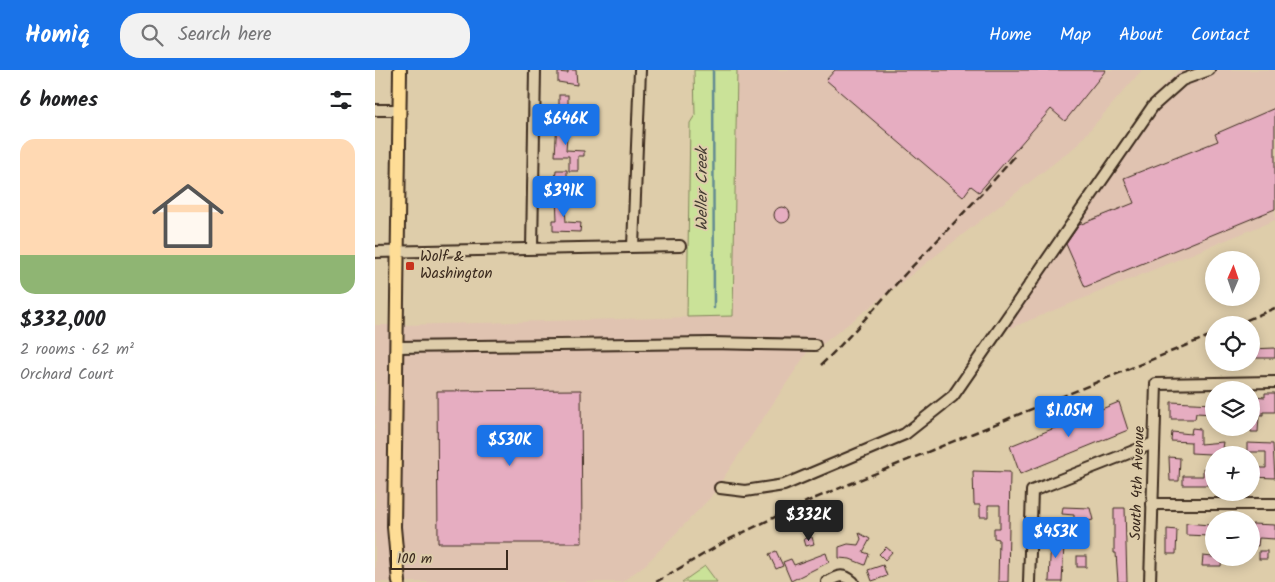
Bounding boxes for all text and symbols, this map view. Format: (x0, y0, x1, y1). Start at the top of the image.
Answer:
search box (120, 13, 470, 58)
text: Homiq (25, 16, 90, 55)
text: Search here (178, 20, 272, 50)
icon: search (138, 21, 166, 49)
text: Home (989, 21, 1032, 50)
text: Map (1060, 21, 1091, 50)
text: About (1119, 21, 1163, 50)
text: Contact (1191, 21, 1250, 50)
text: 6 homes (20, 84, 98, 117)
icon: filters (327, 86, 355, 114)
pin: $646K (531, 104, 601, 146)
text: $646K (543, 107, 589, 132)
water label: Weller Creek (690, 145, 715, 231)
icon: home (143, 171, 233, 261)
pin: $391K (529, 176, 599, 218)
text: $391K (544, 179, 584, 204)
place label: Wolf & Washington (420, 245, 492, 286)
north arrow (1205, 251, 1260, 306)
map controls (1205, 251, 1260, 566)
marker: Wolf & Washington (404, 260, 416, 272)
text: $332,000 (20, 304, 105, 337)
button: locate (1205, 316, 1260, 371)
text: 2 rooms · 62 m² (20, 337, 134, 362)
text: Orchard Court (20, 362, 114, 387)
button: layers (1205, 381, 1260, 436)
pin: $1.05M (1028, 396, 1110, 438)
text: $1.05M (1046, 399, 1092, 424)
pin: $530K (475, 424, 545, 467)
street label: South 4th Avenue (1124, 425, 1152, 540)
text: $530K (488, 428, 532, 453)
button: + (1205, 446, 1260, 501)
pin: $332K (774, 500, 844, 542)
text: $332K (786, 503, 832, 528)
button: − (1205, 511, 1260, 566)
pin: $453K (1021, 516, 1091, 559)
text: $453K (1034, 520, 1078, 545)
scale bar (390, 547, 507, 570)
text: 100 m (397, 548, 432, 570)

